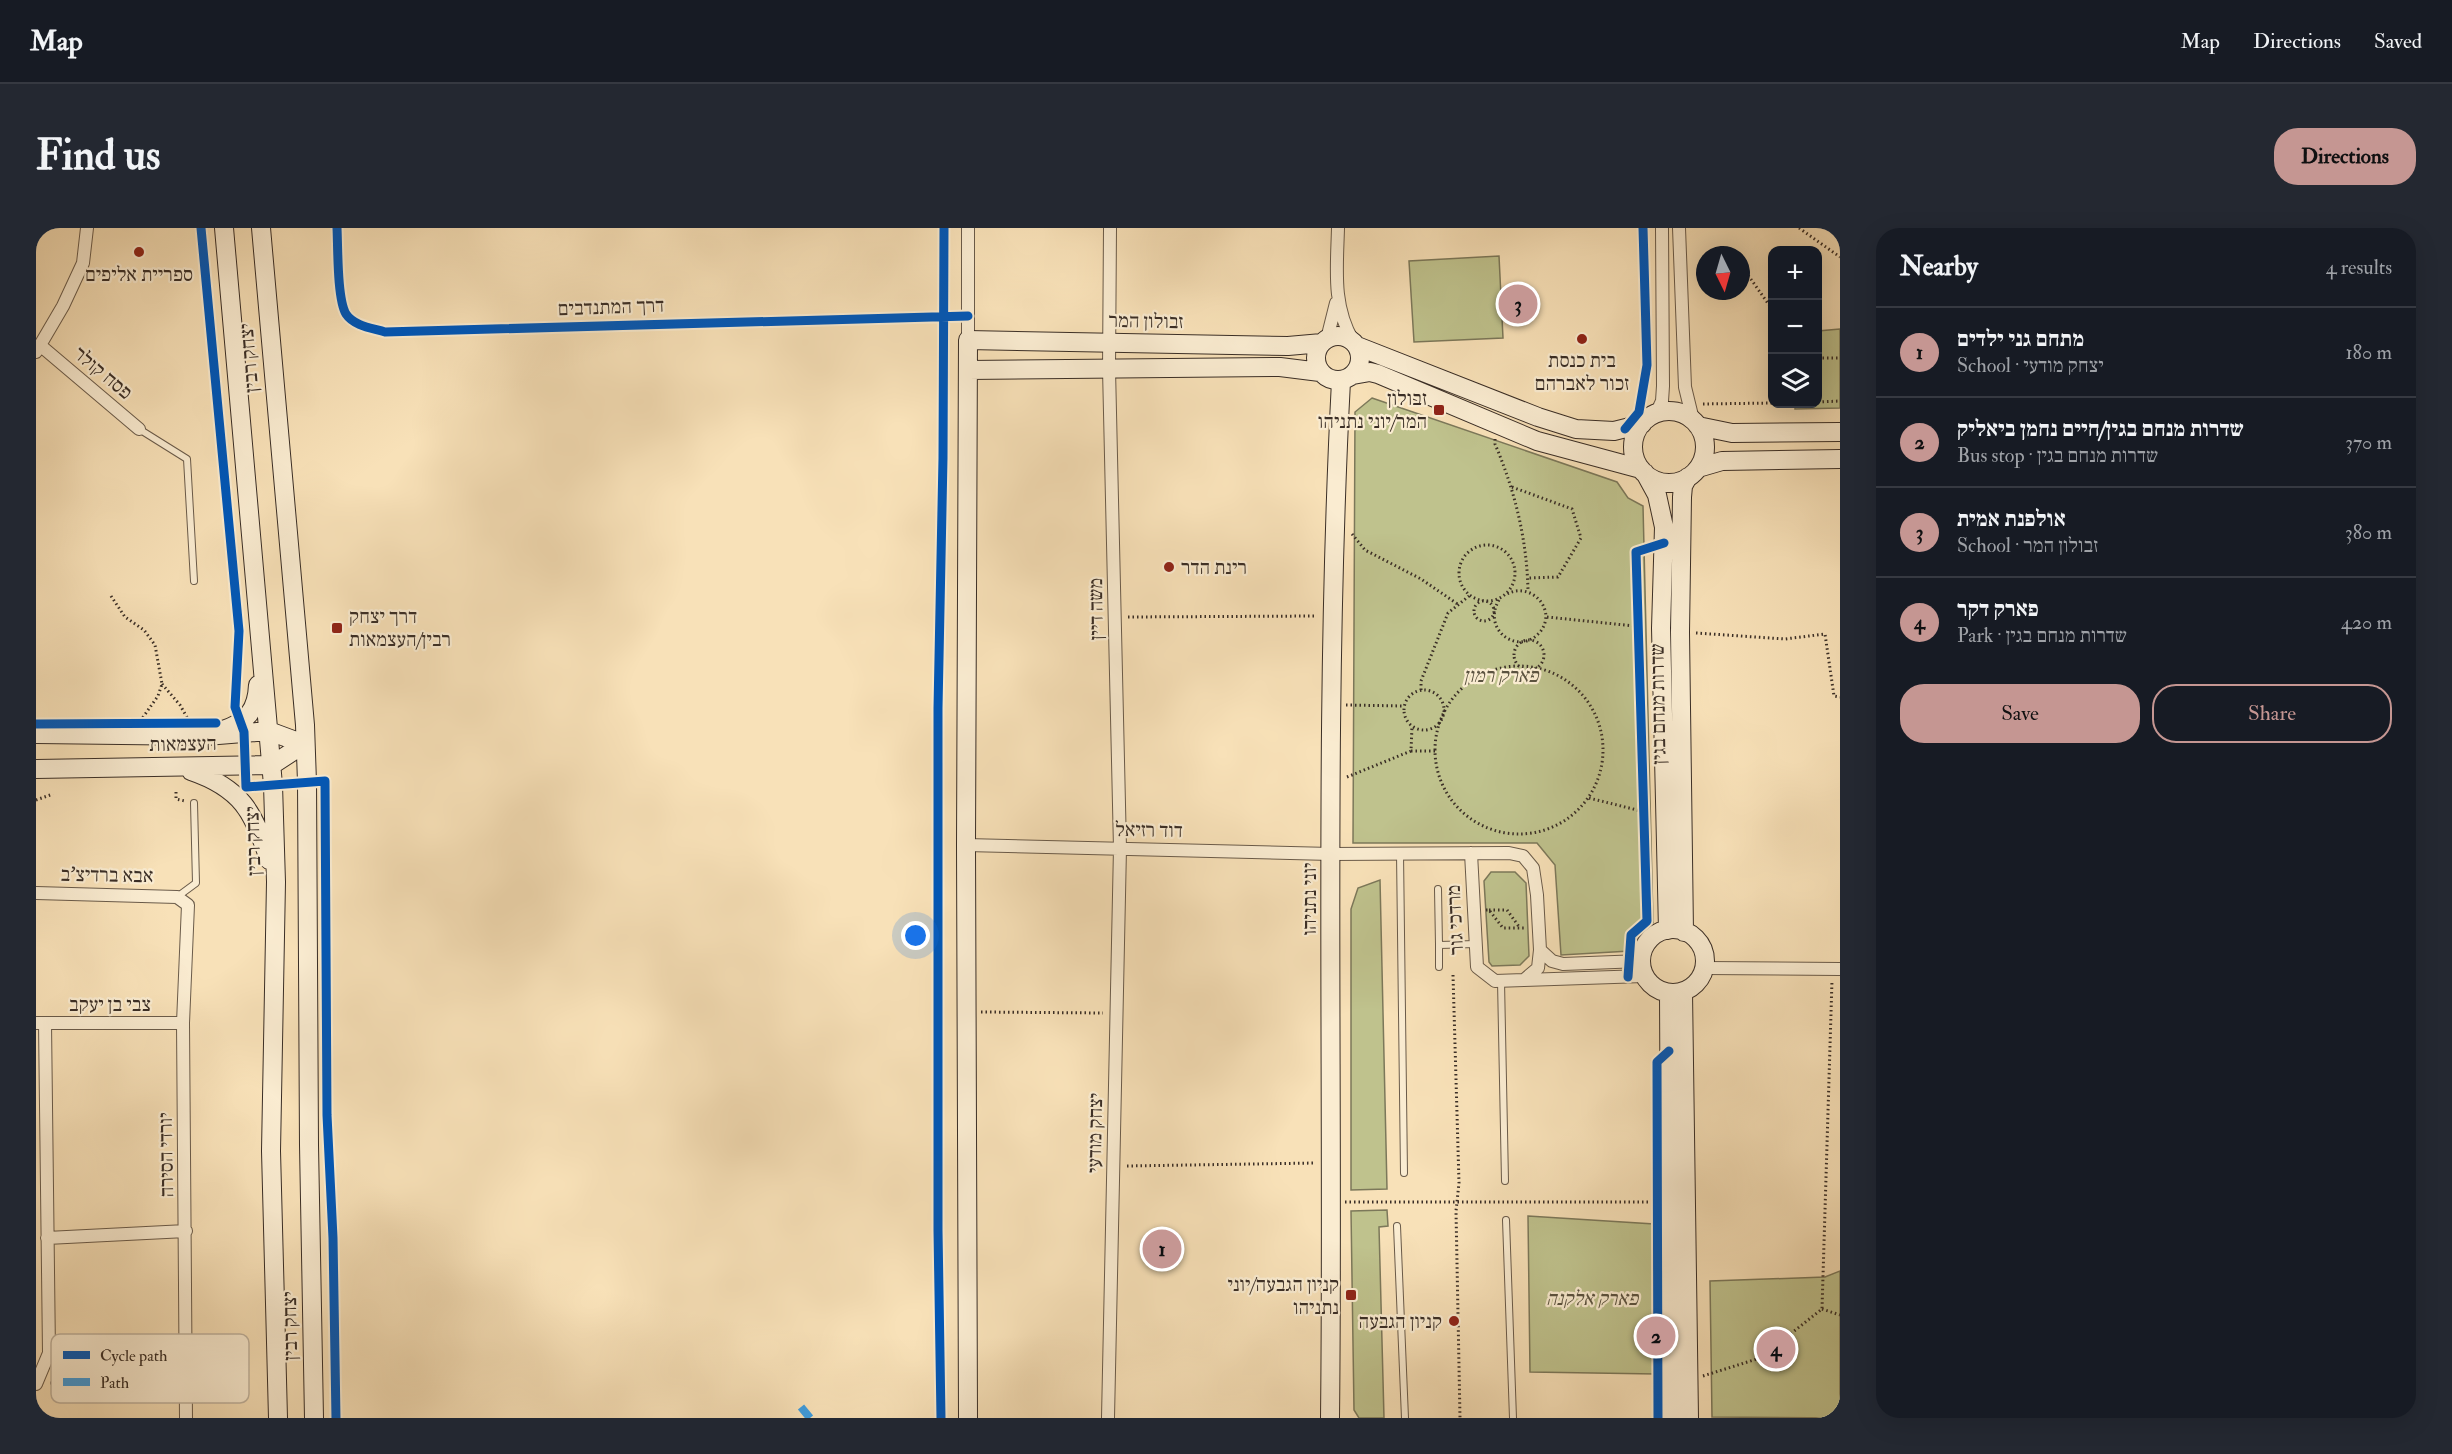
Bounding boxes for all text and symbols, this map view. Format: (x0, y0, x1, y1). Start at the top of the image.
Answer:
text: Map (30, 24, 83, 59)
text: Map (2180, 28, 2220, 55)
text: Directions (2253, 28, 2341, 55)
text: Saved (2374, 28, 2422, 55)
button: Directions (2274, 128, 2416, 185)
text: Find us (36, 130, 160, 182)
marker: ספריית אליפים (132, 245, 146, 259)
north arrow (1696, 246, 1750, 300)
map controls (1768, 246, 1822, 408)
button: + (1768, 246, 1822, 300)
text: Nearby (1900, 251, 1978, 283)
text: 4 results (2326, 255, 2392, 280)
place label: ספריית אליפים (85, 262, 193, 287)
pin: 3 (1498, 282, 1538, 326)
street label: דרך המתנדבים (557, 293, 665, 321)
button: − (1768, 300, 1822, 354)
street label: זבולון המר (1108, 308, 1184, 334)
street label: יצחק רבין (234, 322, 264, 394)
text: מתחם גני ילדים (1957, 325, 2084, 353)
marker: בית כנסת זכור לאברהם (1575, 332, 1589, 346)
text: 1 (1916, 340, 1923, 365)
text: 180 m (2345, 340, 2392, 365)
street label: פסח קולר (68, 341, 138, 405)
place label: בית כנסת זכור לאברהם (1535, 348, 1629, 396)
text: School · יצחק מודעי (1957, 353, 2104, 378)
button: layers (1768, 354, 1822, 408)
place label: זבולון המר/יוני נתניהו (1318, 386, 1427, 434)
marker: זבולון המר/יוני נתניהו (1432, 403, 1446, 417)
text: שדרות מנחם בגין/חיים נחמן ביאליק (1957, 415, 2244, 443)
text: 2 (1914, 430, 1925, 455)
text: 370 m (2345, 430, 2392, 455)
text: Bus stop · שדרות מנחם בגין (1957, 443, 2158, 468)
text: אולפנת אמית (1957, 505, 2066, 533)
text: 3 (1916, 520, 1923, 545)
text: 380 m (2345, 520, 2392, 545)
text: School · זבולון המר (1957, 533, 2098, 558)
place label: רינת הדר (1181, 555, 1247, 580)
marker: רינת הדר (1162, 560, 1176, 574)
street label: משה דיין (1083, 578, 1109, 640)
text: פארק דקר (1957, 595, 2039, 623)
place label: דרך יצחק רבין/העצמאות (349, 604, 451, 652)
text: 4 (1914, 610, 1925, 635)
text: 420 m (2341, 610, 2392, 635)
marker: דרך יצחק רבין/העצמאות (330, 621, 344, 635)
text: Park · שדרות מנחם בגין (1957, 623, 2127, 648)
street label: שדרות מנחם בגין (1644, 643, 1672, 765)
park label: פארק רמון (1464, 663, 1539, 688)
button: Save (1900, 684, 2140, 743)
button: Share (2152, 684, 2392, 743)
street label: העצמאות (149, 731, 217, 757)
street label: יצחק רבין (239, 806, 267, 876)
street label: דוד רזיאל (1115, 817, 1183, 843)
street label: אבא ברדיצ'ב (60, 862, 154, 888)
street label: יוני נתניהו (1297, 862, 1322, 936)
street label: מרדכי גור (1441, 884, 1469, 956)
your location (901, 921, 930, 950)
street label: צבי בן יעקב (69, 992, 151, 1017)
street label: יצחק מודעי (1082, 1093, 1108, 1173)
street label: יורדי הסירה (153, 1112, 179, 1198)
pin: 1 (1142, 1226, 1182, 1272)
place label: קניון הגבעה/יוני נתניהו (1227, 1272, 1339, 1320)
park label: פארק אלקנה (1546, 1286, 1639, 1311)
marker: קניון הגבעה/יוני נתניהו (1344, 1288, 1358, 1302)
street label: יצחק רבין (277, 1291, 303, 1361)
place label: קניון הגבעה (1359, 1309, 1442, 1334)
marker: קניון הגבעה (1447, 1314, 1461, 1328)
pin: 2 (1636, 1314, 1676, 1358)
pin: 4 (1756, 1326, 1796, 1372)
legend (51, 1334, 249, 1403)
text: Cycle path (100, 1346, 168, 1367)
text: Path (100, 1373, 130, 1393)

